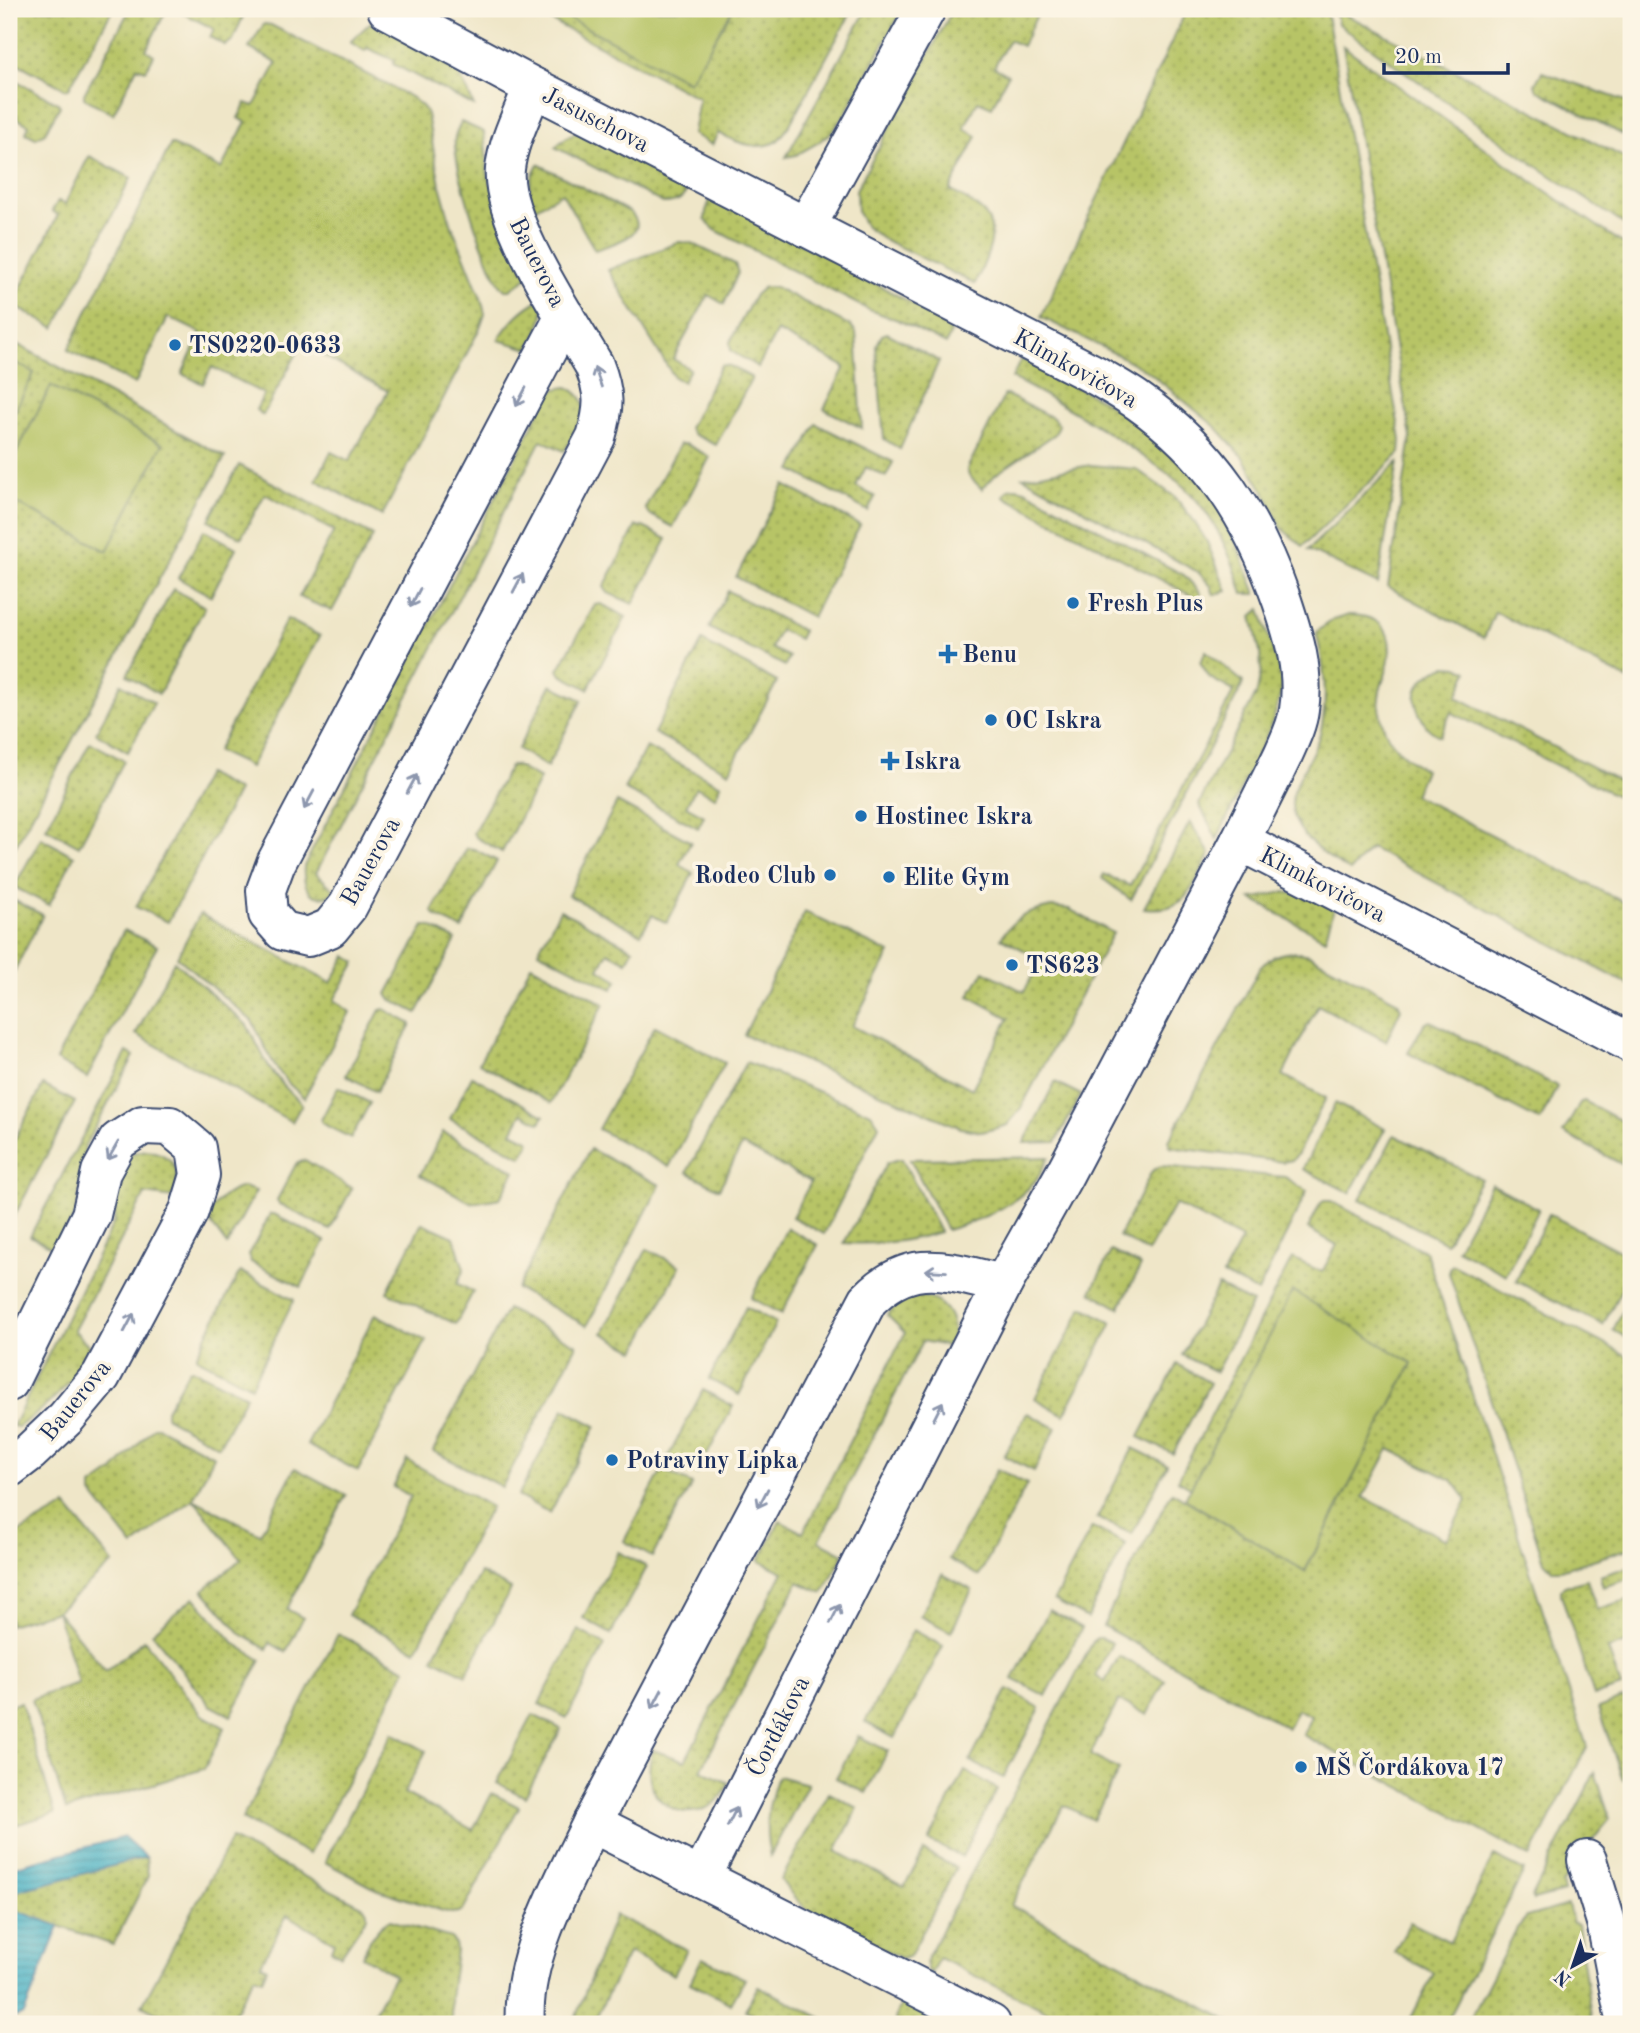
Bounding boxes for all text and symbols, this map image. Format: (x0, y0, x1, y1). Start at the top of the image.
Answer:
scale bar (1384, 32, 1509, 76)
text: 20 m (1395, 47, 1442, 68)
street label: Jasuschova (538, 84, 653, 158)
street label: Bauerova (504, 214, 569, 312)
street label: Klimkovičova (1009, 326, 1141, 414)
place label: TS0220-0633 (189, 335, 341, 359)
marker: TS0220-0633 (167, 337, 183, 353)
one-way arrow (591, 366, 603, 388)
one-way arrow (514, 386, 527, 407)
one-way arrow (512, 573, 526, 594)
one-way arrow (408, 588, 422, 608)
place label: Fresh Plus (1087, 593, 1203, 617)
marker: Fresh Plus (1065, 595, 1081, 611)
place label: Benu (962, 644, 1017, 668)
marker: Benu (940, 646, 956, 662)
place label: OC Iskra (1005, 710, 1102, 734)
marker: OC Iskra (983, 712, 999, 728)
place label: Iskra (904, 751, 961, 775)
marker: Iskra (882, 753, 898, 769)
one-way arrow (405, 775, 419, 795)
one-way arrow (302, 789, 315, 810)
place label: Hostinec Iskra (875, 806, 1033, 830)
marker: Hostinec Iskra (853, 808, 869, 824)
street label: Bauerova (338, 814, 406, 910)
street label: Klimkovičova (1255, 844, 1389, 928)
place label: Rodeo Club (694, 865, 816, 889)
marker: Rodeo Club (822, 867, 838, 883)
place label: Elite Gym (903, 867, 1010, 891)
marker: Elite Gym (881, 869, 897, 885)
place label: TS623 (1026, 955, 1100, 979)
marker: TS623 (1004, 957, 1020, 973)
one-way arrow (106, 1141, 120, 1161)
one-way arrow (925, 1265, 948, 1278)
one-way arrow (122, 1314, 136, 1334)
street label: Bauerova (37, 1356, 116, 1446)
one-way arrow (931, 1401, 945, 1422)
place label: Potraviny Lipka (626, 1450, 798, 1474)
marker: Potraviny Lipka (604, 1452, 620, 1468)
one-way arrow (756, 1487, 770, 1508)
one-way arrow (828, 1604, 842, 1625)
street label: Čordákova (740, 1670, 815, 1781)
one-way arrow (650, 1688, 664, 1709)
place label: MŠ Čordákova 17 (1315, 1751, 1504, 1781)
marker: MŠ Čordákova 17 (1293, 1759, 1309, 1775)
one-way arrow (725, 1807, 739, 1828)
north arrow (1538, 1932, 1608, 2002)
text: N (1552, 1965, 1575, 1989)

